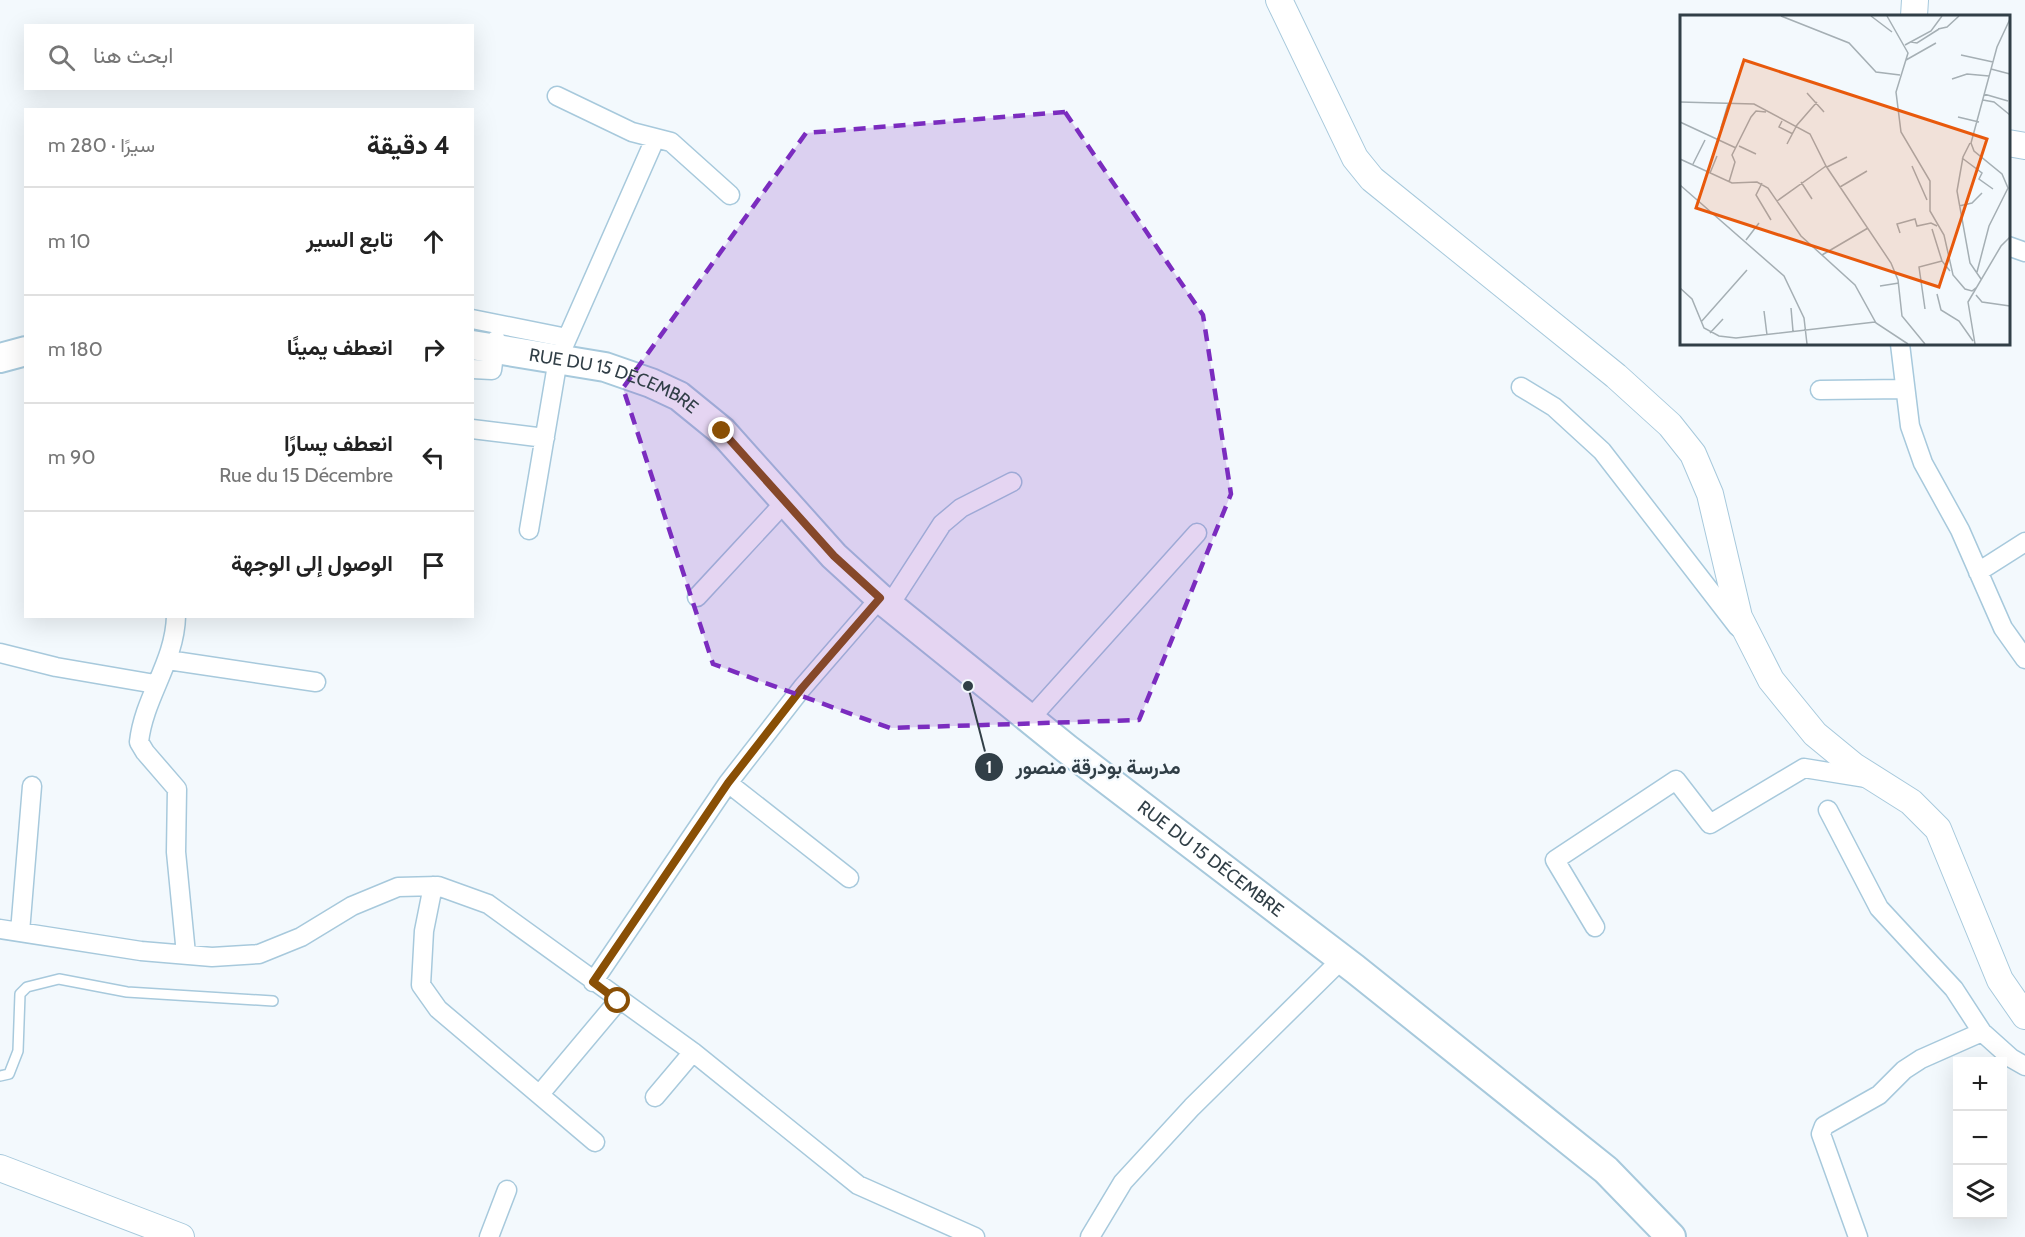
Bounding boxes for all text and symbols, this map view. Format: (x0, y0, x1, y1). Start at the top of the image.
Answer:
inset map (1680, 15, 2010, 345)
search box (24, 24, 474, 90)
icon: search (45, 41, 78, 74)
text: ابحث هنا (93, 42, 173, 69)
text: 4 دقيقة (367, 129, 450, 161)
text: سيرًا · 280 m (48, 133, 155, 157)
icon: ahead (417, 225, 450, 258)
text: تابع السير (306, 226, 393, 253)
text: 10 m (48, 229, 91, 253)
icon: right (417, 333, 450, 366)
text: انعطف يمينًا (287, 334, 393, 361)
text: 180 m (48, 337, 103, 361)
street label: RUE DU 15 DÉCEMBRE (527, 344, 703, 418)
route end (708, 417, 734, 443)
text: انعطف يسارًا (284, 430, 393, 457)
icon: left (417, 441, 450, 474)
text: 90 m (48, 445, 95, 469)
text: Rue du 15 Décembre (219, 463, 393, 487)
icon: arrive (417, 549, 450, 582)
text: الوصول إلى الوجهة (231, 550, 393, 577)
callout: مدرسة بودرقة منصور (974, 748, 1193, 786)
text: مدرسة بودرقة منصور (1014, 755, 1181, 780)
text: 1 (986, 756, 992, 778)
street label: RUE DU 15 DÉCEMBRE (1133, 796, 1288, 921)
route start (604, 987, 630, 1013)
map controls (1953, 1057, 2007, 1219)
button: + (1953, 1057, 2007, 1111)
button: − (1953, 1111, 2007, 1165)
button: layers (1953, 1165, 2007, 1219)

